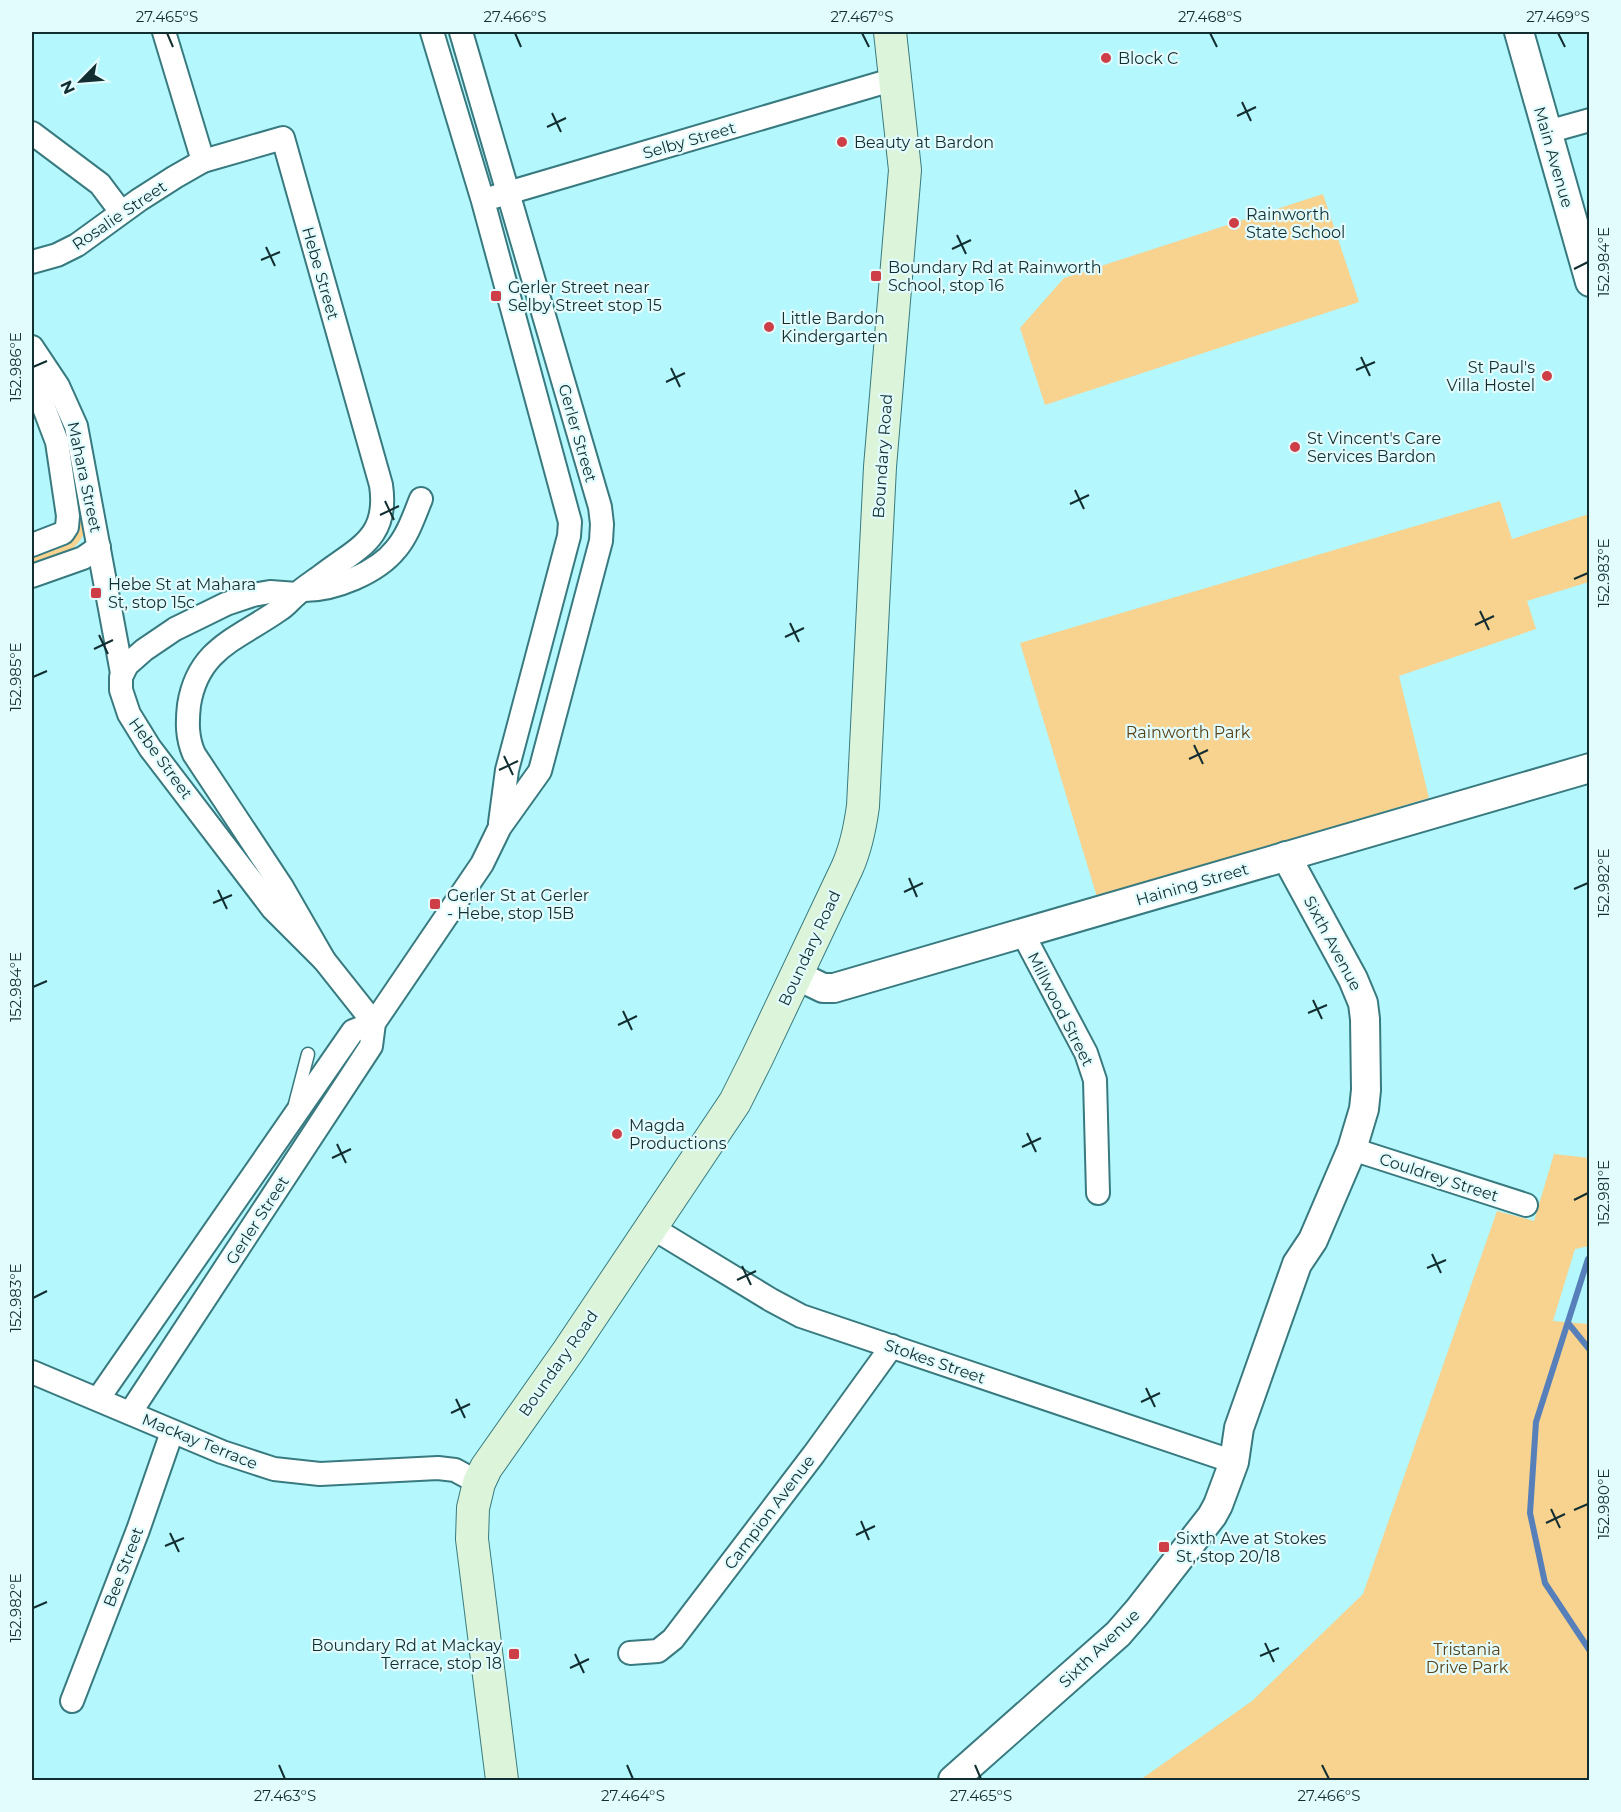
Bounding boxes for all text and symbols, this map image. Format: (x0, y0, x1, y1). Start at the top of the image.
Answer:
text: 27.465°S (136, 7, 198, 26)
text: 27.466°S (483, 7, 547, 26)
text: 27.467°S (830, 7, 894, 26)
text: 27.468°S (1178, 7, 1242, 26)
text: 27.469°S (1526, 7, 1590, 26)
place label: Block C (1118, 49, 1178, 68)
north arrow (51, 51, 111, 111)
marker: Block C (1099, 51, 1113, 65)
text: N (57, 77, 79, 97)
street label: Main Avenue (1530, 104, 1577, 210)
street label: Selby Street (641, 118, 738, 163)
place label: Beauty at Bardon (854, 133, 994, 152)
marker: Beauty at Bardon (835, 135, 849, 149)
street label: Rosalie Street (68, 177, 170, 254)
place label: Rainworth State School (1246, 205, 1345, 242)
marker: Rainworth State School (1227, 216, 1241, 230)
street label: Hebe Street (298, 224, 343, 322)
text: 152.984°E (1594, 227, 1613, 297)
place label: Boundary Rd at Rainworth School, stop 16 (888, 258, 1102, 295)
marker: Boundary Rd at Rainworth School, stop 16 (869, 269, 883, 283)
place label: Gerler Street near Selby Street stop 15 (508, 278, 662, 315)
marker: Gerler Street near Selby Street stop 15 (489, 289, 503, 303)
place label: Little Bardon Kindergarten (781, 309, 888, 346)
marker: Little Bardon Kindergarten (762, 320, 776, 334)
text: 152.986°E (6, 332, 25, 402)
place label: St Paul's Villa Hostel (1447, 358, 1535, 395)
marker: St Paul's Villa Hostel (1540, 369, 1554, 383)
street label: Gerler Street (554, 382, 601, 485)
street label: Boundary Road (869, 393, 896, 519)
street label: Mahara Street (63, 420, 106, 535)
place label: St Vincent's Care Services Bardon (1307, 429, 1441, 466)
marker: St Vincent's Care Services Bardon (1288, 440, 1302, 454)
text: 152.983°E (1594, 539, 1613, 607)
place label: Hebe St at Mahara St, stop 15c (108, 575, 256, 612)
marker: Hebe St at Mahara St, stop 15c (89, 586, 103, 600)
text: 152.985°E (6, 643, 25, 711)
street label: Hebe Street (125, 714, 197, 803)
park label: Rainworth Park (1126, 723, 1251, 742)
text: 152.982°E (1594, 848, 1613, 918)
street label: Haining Street (1134, 859, 1251, 910)
place label: Gerler St at Gerler - Hebe, stop 15B (447, 886, 589, 923)
street label: Boundary Road (774, 888, 844, 1009)
street label: Sixth Avenue (1300, 893, 1365, 994)
marker: Gerler St at Gerler - Hebe, stop 15B (428, 897, 442, 911)
street label: Millwood Street (1024, 949, 1098, 1070)
text: 152.984°E (6, 952, 25, 1022)
place label: Magda Productions (629, 1116, 727, 1153)
marker: Magda Productions (610, 1127, 624, 1141)
street label: Couldrey Street (1377, 1149, 1501, 1206)
text: 152.981°E (1594, 1160, 1613, 1226)
street label: Gerler Street (222, 1172, 293, 1268)
text: 152.983°E (6, 1264, 25, 1332)
street label: Boundary Road (515, 1307, 602, 1420)
street label: Stokes Street (882, 1335, 988, 1388)
street label: Mackay Terrace (139, 1410, 260, 1473)
street label: Campion Avenue (720, 1451, 819, 1573)
text: 152.980°E (1594, 1469, 1613, 1539)
street label: Bee Street (100, 1524, 148, 1610)
place label: Sixth Ave at Stokes St, stop 20/18 (1176, 1529, 1327, 1566)
marker: Sixth Ave at Stokes St, stop 20/18 (1157, 1540, 1171, 1554)
text: 152.982°E (6, 1573, 25, 1643)
street label: Sixth Avenue (1055, 1605, 1144, 1692)
place label: Boundary Rd at Mackay Terrace, stop 18 (311, 1636, 502, 1673)
park label: Tristania Drive Park (1426, 1640, 1509, 1677)
marker: Boundary Rd at Mackay Terrace, stop 18 (507, 1647, 521, 1661)
text: 27.463°S (254, 1786, 316, 1805)
text: 27.464°S (601, 1786, 665, 1805)
text: 27.465°S (950, 1786, 1012, 1805)
text: 27.466°S (1297, 1786, 1361, 1805)

